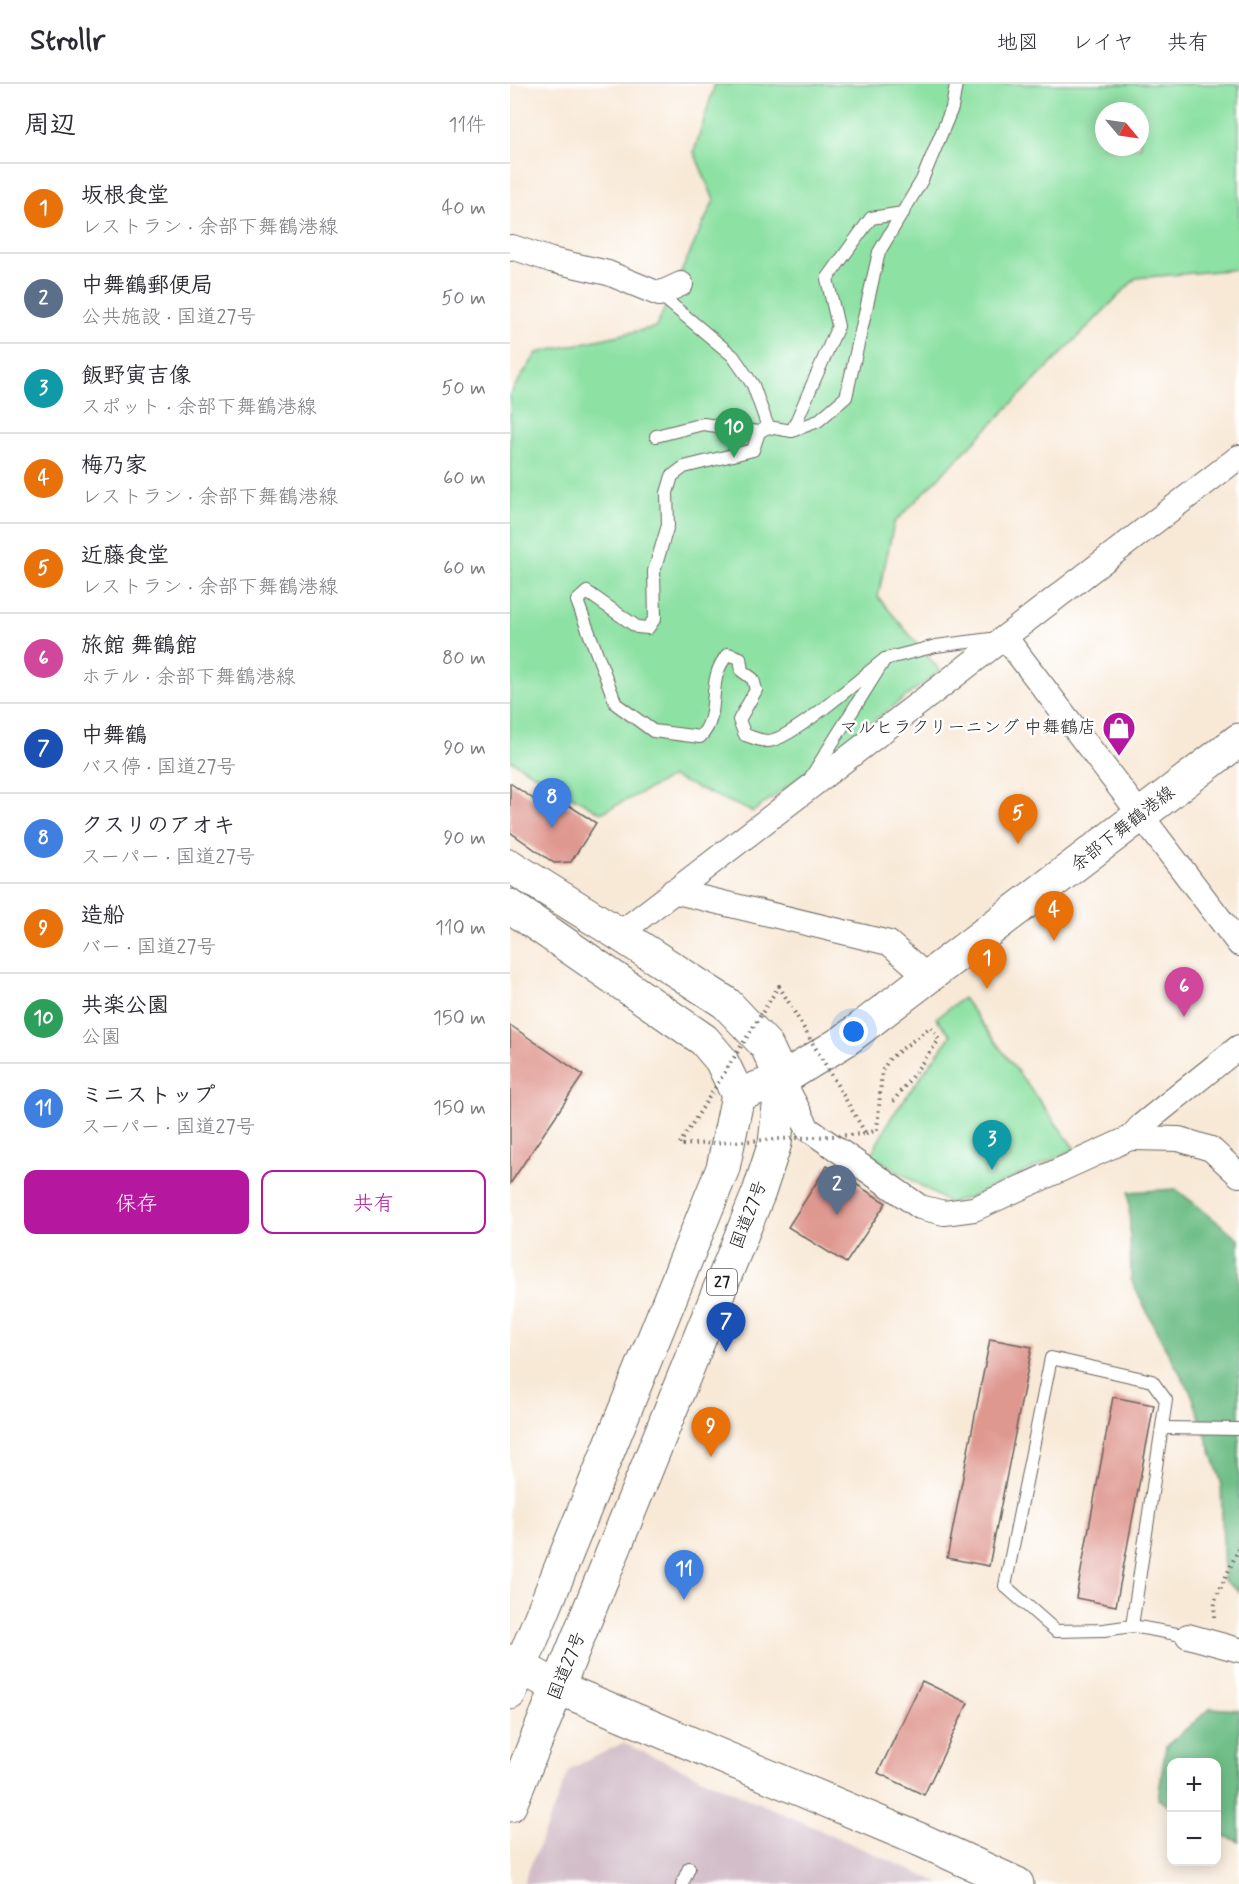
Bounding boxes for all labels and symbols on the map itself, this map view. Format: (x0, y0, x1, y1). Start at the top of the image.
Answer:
north arrow (1095, 102, 1149, 156)
pin: 10 (714, 408, 754, 458)
shop icon: マルヒラクリーニング 中舞鶴店 (1101, 710, 1137, 757)
place label: マルヒラクリーニング 中舞鶴店 (840, 716, 1096, 740)
pin: 8 (532, 778, 572, 828)
street label: 余部下舞鶴港線 (1066, 781, 1180, 877)
pin: 5 (998, 794, 1038, 844)
pin: 4 (1034, 892, 1074, 941)
pin: 1 (968, 940, 1006, 989)
pin: 6 (1164, 968, 1204, 1017)
your location (839, 1017, 868, 1046)
pin: 3 (972, 1120, 1012, 1170)
pin: 2 (818, 1166, 856, 1215)
street label: 国道27号 (725, 1177, 773, 1253)
road number: 27 (707, 1269, 737, 1295)
pin: 7 (706, 1302, 746, 1352)
pin: 9 (692, 1408, 730, 1457)
pin: 11 (664, 1550, 704, 1600)
street label: 国道27号 (542, 1628, 592, 1704)

